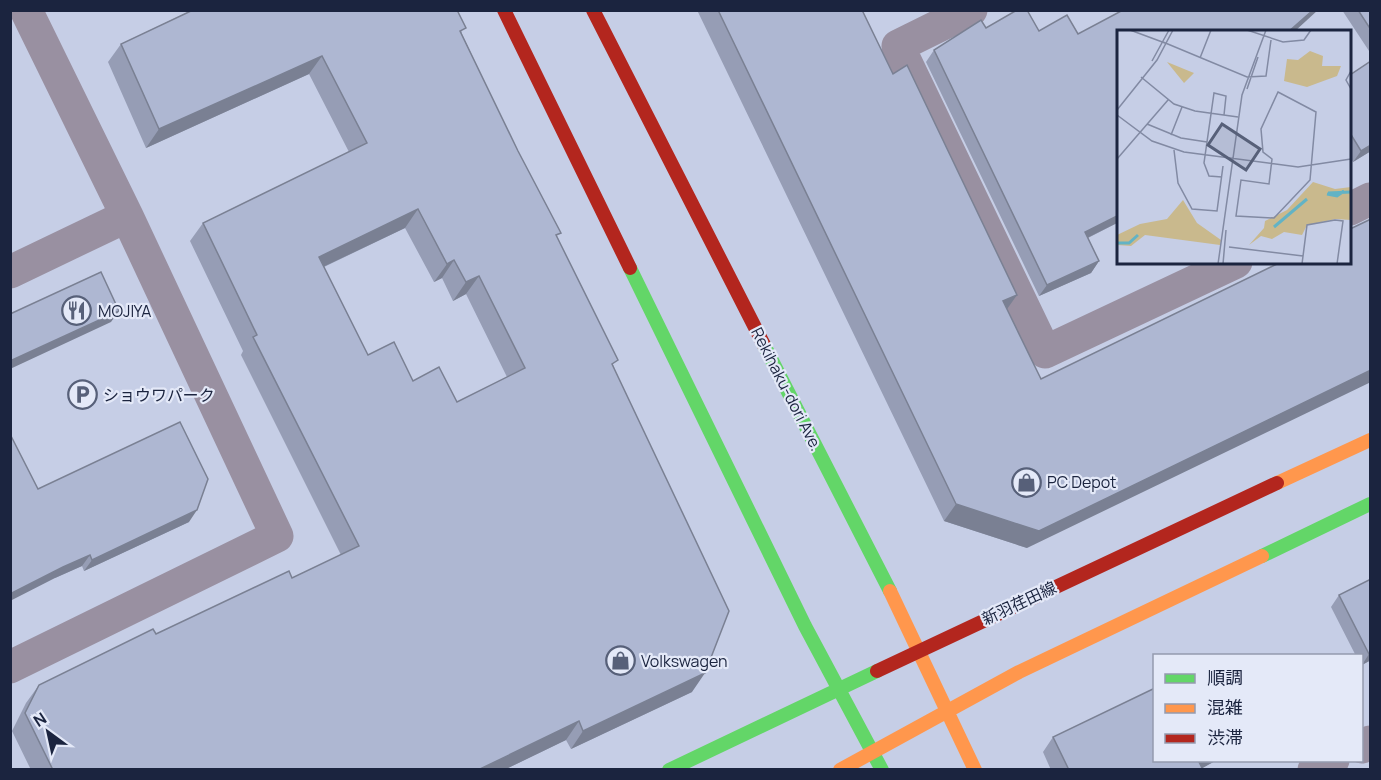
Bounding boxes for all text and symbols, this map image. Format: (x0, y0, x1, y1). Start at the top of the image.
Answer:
inset map (1117, 30, 1351, 264)
restaurant icon: MOJIYA (61, 295, 93, 327)
place label: MOJIYA (98, 300, 151, 322)
street label: Rekihaku-dori Ave. (746, 324, 828, 454)
parking icon: ショウワパーク (66, 379, 98, 411)
place label: ショウワパーク (103, 384, 215, 406)
shop icon: PC Depot (1010, 466, 1042, 498)
place label: PC Depot (1047, 471, 1117, 493)
street label: 新羽荏田線 (978, 576, 1060, 630)
shop icon: Volkswagen (604, 645, 636, 677)
place label: Volkswagen (641, 650, 728, 672)
legend (1153, 654, 1363, 762)
text: 順調 (1207, 665, 1243, 689)
text: 混雑 (1207, 695, 1243, 719)
north arrow (18, 702, 78, 762)
text: N (29, 707, 51, 732)
text: 渋滞 (1207, 725, 1243, 749)

